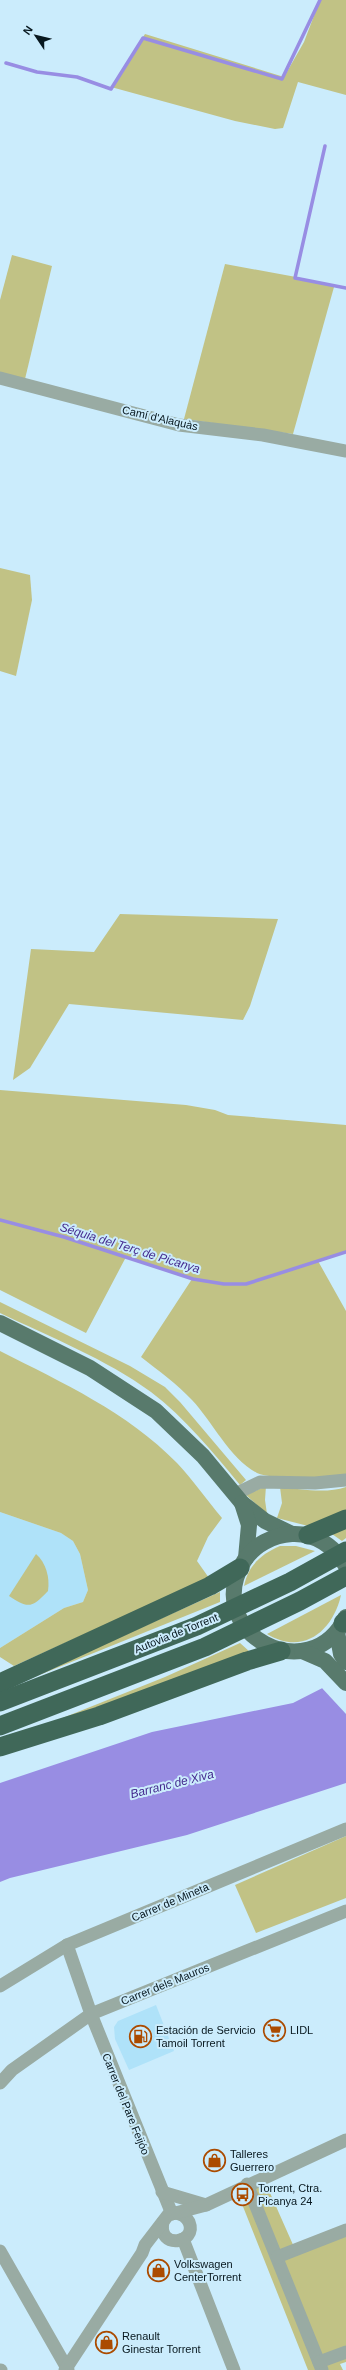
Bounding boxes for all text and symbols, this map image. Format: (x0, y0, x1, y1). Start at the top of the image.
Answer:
north arrow (16, 16, 56, 56)
text: N (21, 24, 35, 37)
street label: Camí d'Alaquàs (121, 403, 199, 433)
water label: Séquia del Terç de Picanya (58, 1220, 202, 1276)
street label: Autovia de Torrent (132, 1611, 220, 1655)
water label: Barranc de Xiva (129, 1767, 215, 1801)
street label: Carrer de Mineta (130, 1880, 211, 1924)
street label: Carrer dels Mauros (119, 1961, 211, 2007)
supermarket icon: LIDL (262, 2017, 288, 2043)
fuel station icon: Estación de Servicio Tamoil Torrent (128, 2023, 154, 2049)
place label: Estación de Servicio Tamoil Torrent (156, 2024, 256, 2049)
place label: LIDL (290, 2024, 313, 2036)
street label: Carrer del Pare Feijóo (100, 2052, 152, 2156)
shop icon: Talleres Guerrero (201, 2147, 227, 2173)
place label: Talleres Guerrero (230, 2148, 274, 2173)
bus stop icon: Torrent, Ctra. Picanya 24 (230, 2181, 256, 2207)
place label: Torrent, Ctra. Picanya 24 (258, 2182, 322, 2207)
shop icon: Volkswagen CenterTorrent (145, 2257, 171, 2283)
place label: Volkswagen CenterTorrent (174, 2258, 241, 2283)
shop icon: Renault Ginestar Torrent (93, 2329, 119, 2355)
place label: Renault Ginestar Torrent (122, 2330, 201, 2355)

